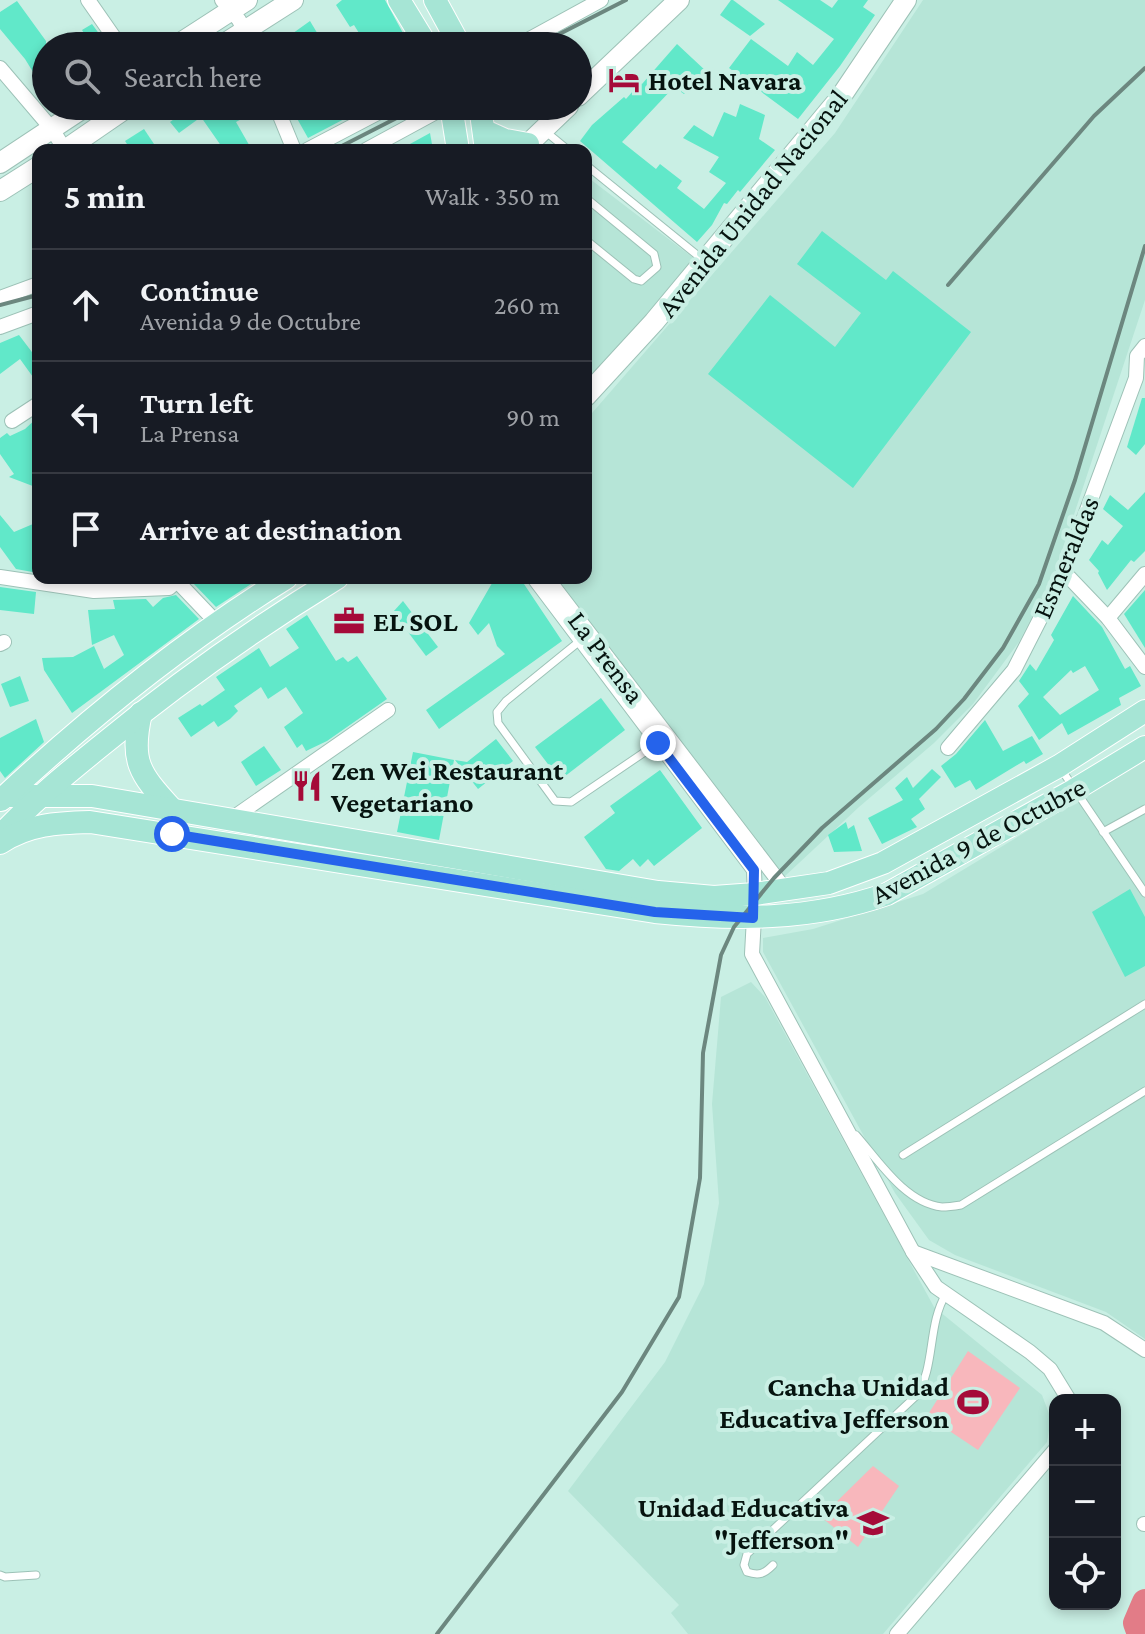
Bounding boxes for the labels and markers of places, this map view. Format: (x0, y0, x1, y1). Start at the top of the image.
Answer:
hotel icon: Hotel Navara (607, 63, 641, 97)
place label: Hotel Navara (648, 65, 802, 96)
office icon: EL SOL (332, 604, 366, 638)
place label: EL SOL (373, 606, 458, 637)
place label: Zen Wei Restaurant Vegetariano (330, 755, 564, 818)
restaurant icon: Zen Wei Restaurant Vegetariano (290, 769, 324, 803)
place label: Cancha Unidad Educativa Jefferson (719, 1371, 950, 1434)
sports icon: Cancha Unidad Educativa Jefferson (956, 1385, 990, 1419)
place label: Unidad Educativa "Jefferson" (638, 1492, 849, 1555)
school or university icon: Unidad Educativa "Jefferson" (856, 1506, 890, 1540)

